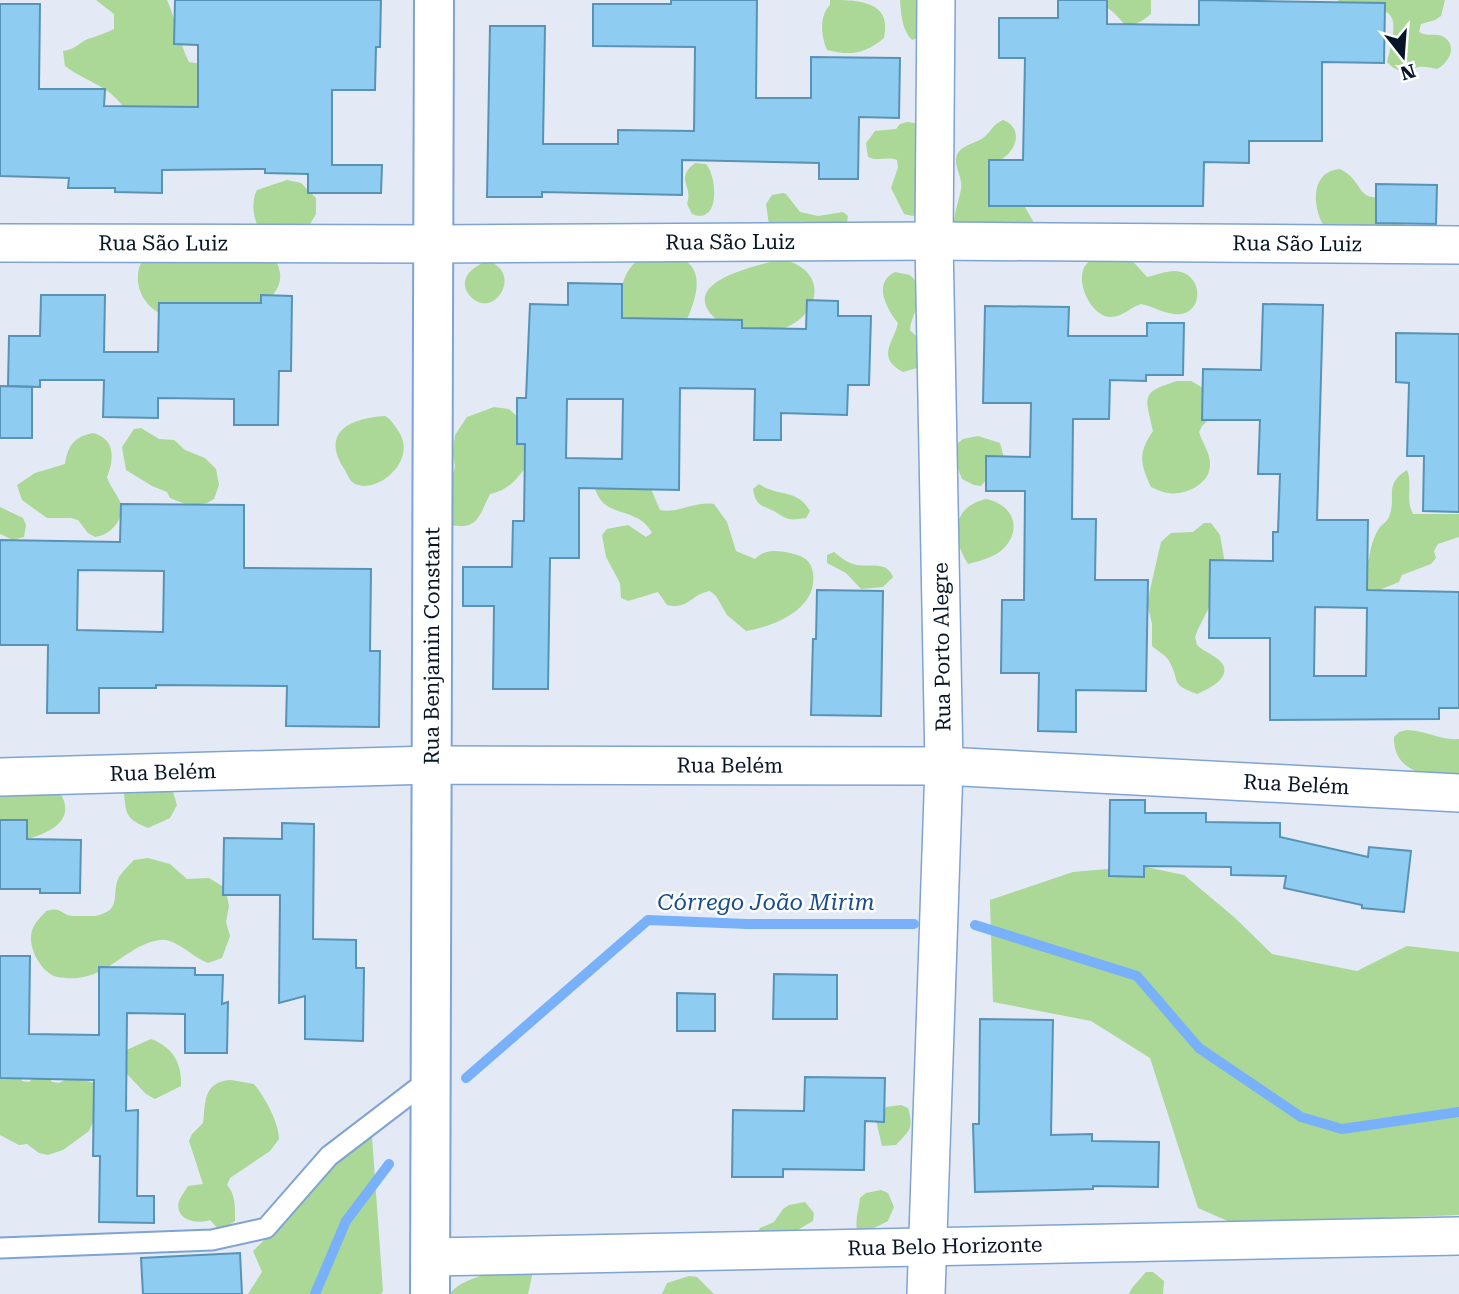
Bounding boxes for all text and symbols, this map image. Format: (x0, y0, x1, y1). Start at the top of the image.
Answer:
north arrow (1368, 21, 1438, 91)
text: N (1397, 59, 1418, 85)
street label: Rua São Luiz (665, 230, 795, 255)
street label: Rua São Luiz (98, 231, 228, 256)
street label: Rua São Luiz (1232, 231, 1362, 256)
street label: Rua Benjamin Constant (420, 527, 444, 765)
street label: Rua Porto Alegre (929, 562, 955, 732)
street label: Rua Belém (676, 753, 783, 778)
street label: Rua Belém (109, 759, 217, 786)
street label: Rua Belém (1242, 770, 1350, 799)
water label: Córrego João Mirim (657, 889, 875, 916)
street label: Rua Belo Horizonte (847, 1233, 1043, 1260)

